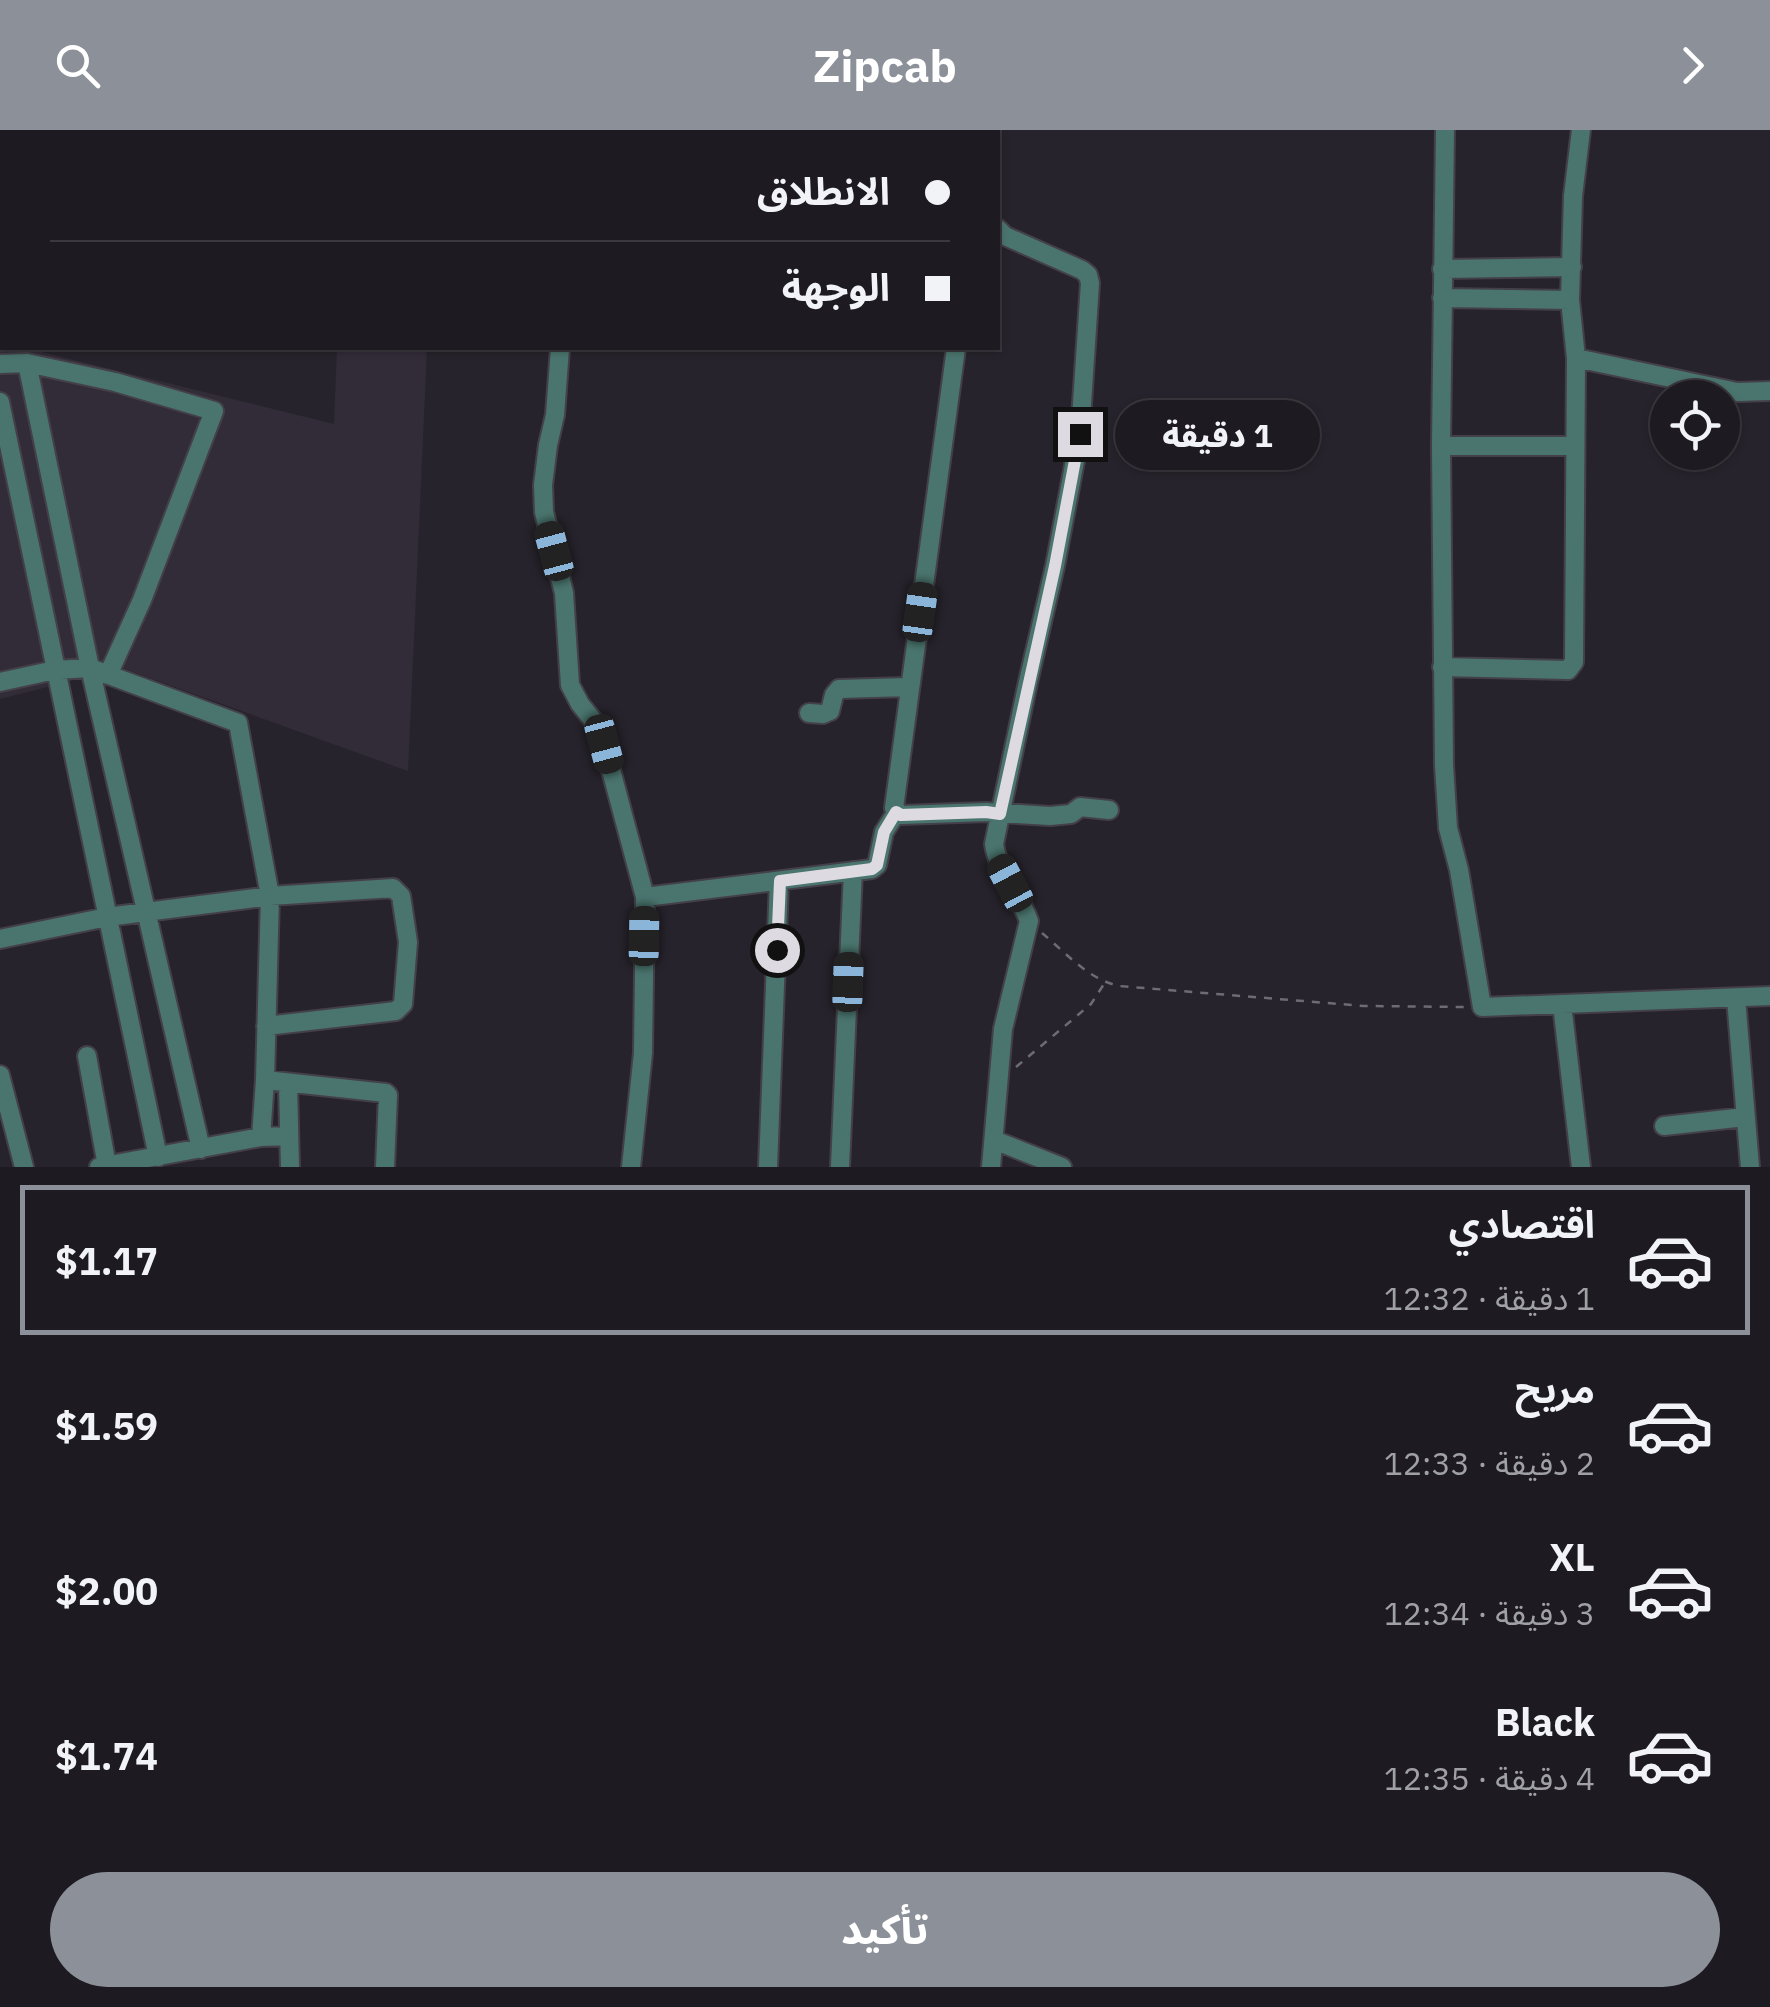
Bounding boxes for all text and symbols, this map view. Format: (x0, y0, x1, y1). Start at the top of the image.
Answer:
text: Zipcab (813, 36, 957, 94)
icon: search (50, 38, 105, 93)
icon: forward (1665, 38, 1720, 93)
text: الانطلاق (757, 166, 890, 215)
text: الوجهة (782, 262, 890, 311)
map controls (1650, 380, 1740, 470)
button: locate (1650, 380, 1740, 470)
callout: 1 دقيقة (1115, 399, 1320, 469)
route end (1058, 412, 1103, 457)
text: 1 دقيقة (1162, 414, 1273, 456)
car (532, 518, 576, 584)
car (901, 580, 939, 644)
car (582, 711, 626, 777)
car (983, 849, 1037, 917)
car (628, 906, 660, 966)
route start (755, 928, 800, 973)
car (832, 951, 864, 1013)
text: اقتصادي (1449, 1199, 1595, 1248)
icon: car (1625, 1215, 1715, 1305)
text: $1.17 (55, 1236, 158, 1285)
text: 1 دقيقة · 12:32 (1384, 1277, 1595, 1319)
text: مريح (1515, 1364, 1595, 1413)
icon: car (1625, 1380, 1715, 1470)
text: $1.59 (55, 1401, 158, 1450)
text: 2 دقيقة · 12:33 (1384, 1442, 1595, 1484)
text: XL (1549, 1532, 1595, 1581)
icon: car (1625, 1545, 1715, 1635)
text: $2.00 (55, 1566, 158, 1615)
text: 3 دقيقة · 12:34 (1384, 1592, 1595, 1634)
text: Black (1495, 1697, 1595, 1746)
icon: car (1625, 1710, 1715, 1800)
text: $1.74 (55, 1731, 158, 1780)
text: 4 دقيقة · 12:35 (1384, 1757, 1595, 1799)
button: تأكيد (50, 1872, 1720, 1987)

